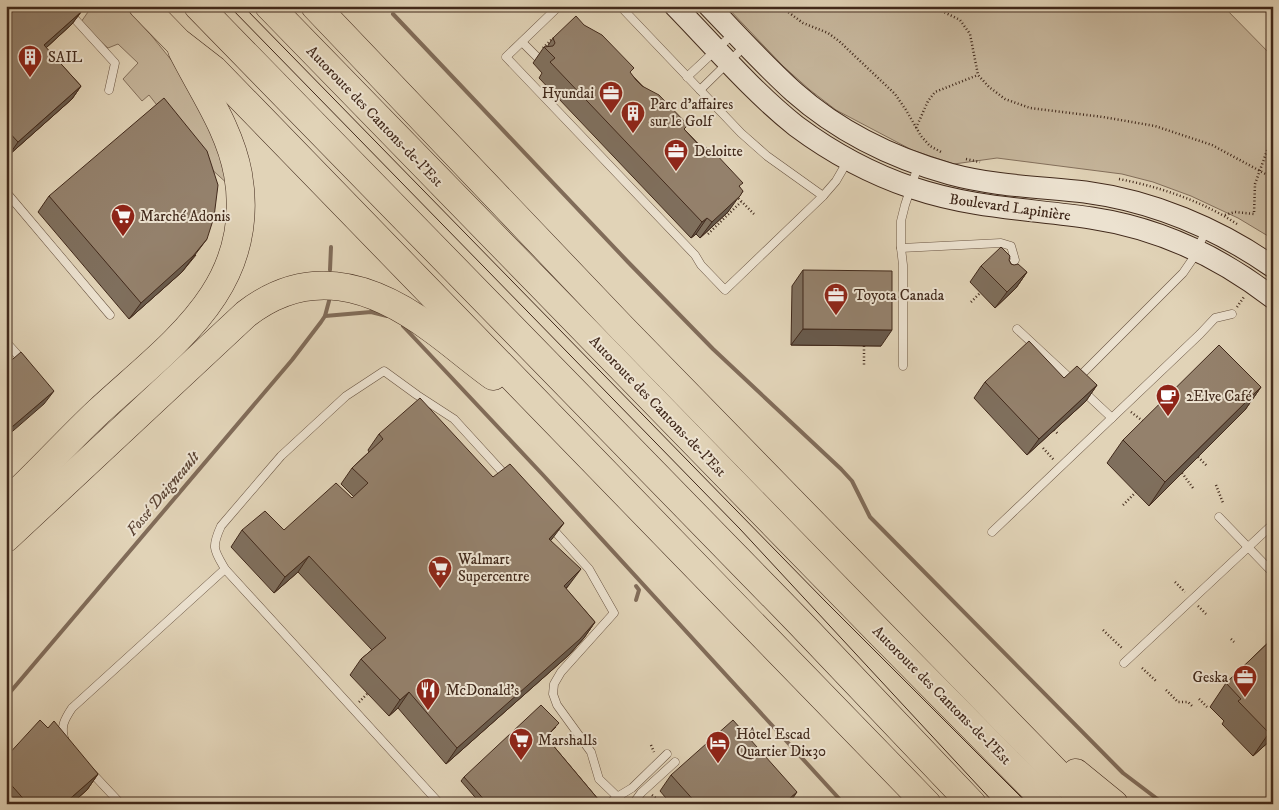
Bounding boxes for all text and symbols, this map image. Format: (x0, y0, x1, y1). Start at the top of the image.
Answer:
street label: Autoroute des Cantons-de-l'Est (302, 42, 447, 191)
building icon: SAIL (17, 44, 43, 78)
place label: SAIL (48, 48, 83, 67)
office icon: Hyundai (598, 80, 624, 114)
place label: Hyundai (542, 84, 594, 103)
place label: Parc d'affaires sur le Golf (650, 95, 733, 131)
building icon: Parc d'affaires sur le Golf (620, 100, 646, 134)
office icon: Deloitte (663, 138, 689, 172)
place label: Deloitte (694, 142, 743, 161)
street label: Boulevard Lapinière (948, 190, 1072, 225)
supermarket icon: Marché Adonis (110, 203, 136, 237)
place label: Marché Adonis (140, 207, 230, 226)
office icon: Toyota Canada (823, 282, 849, 316)
place label: Toyota Canada (854, 286, 945, 305)
street label: Autoroute des Cantons-de-l'Est (585, 332, 730, 481)
cafe icon: 2Elve Café (1155, 383, 1181, 417)
place label: 2Elve Café (1186, 387, 1252, 406)
water label: Fossé Daigneault (122, 447, 205, 540)
place label: Walmart Supercentre (457, 550, 529, 586)
supermarket icon: Walmart Supercentre (427, 555, 453, 589)
street label: Autoroute des Cantons-de-l'Est (868, 622, 1015, 769)
office icon: Geska (1232, 664, 1258, 698)
place label: Geska (1192, 668, 1229, 687)
restaurant icon: McDonald's (415, 677, 441, 711)
place label: McDonald's (446, 681, 519, 700)
place label: Hôtel Escad Quartier Dix30 (736, 725, 826, 761)
supermarket icon: Marshalls (508, 727, 534, 761)
hotel icon: Hôtel Escad Quartier Dix30 (705, 730, 731, 764)
place label: Marshalls (538, 731, 597, 750)

